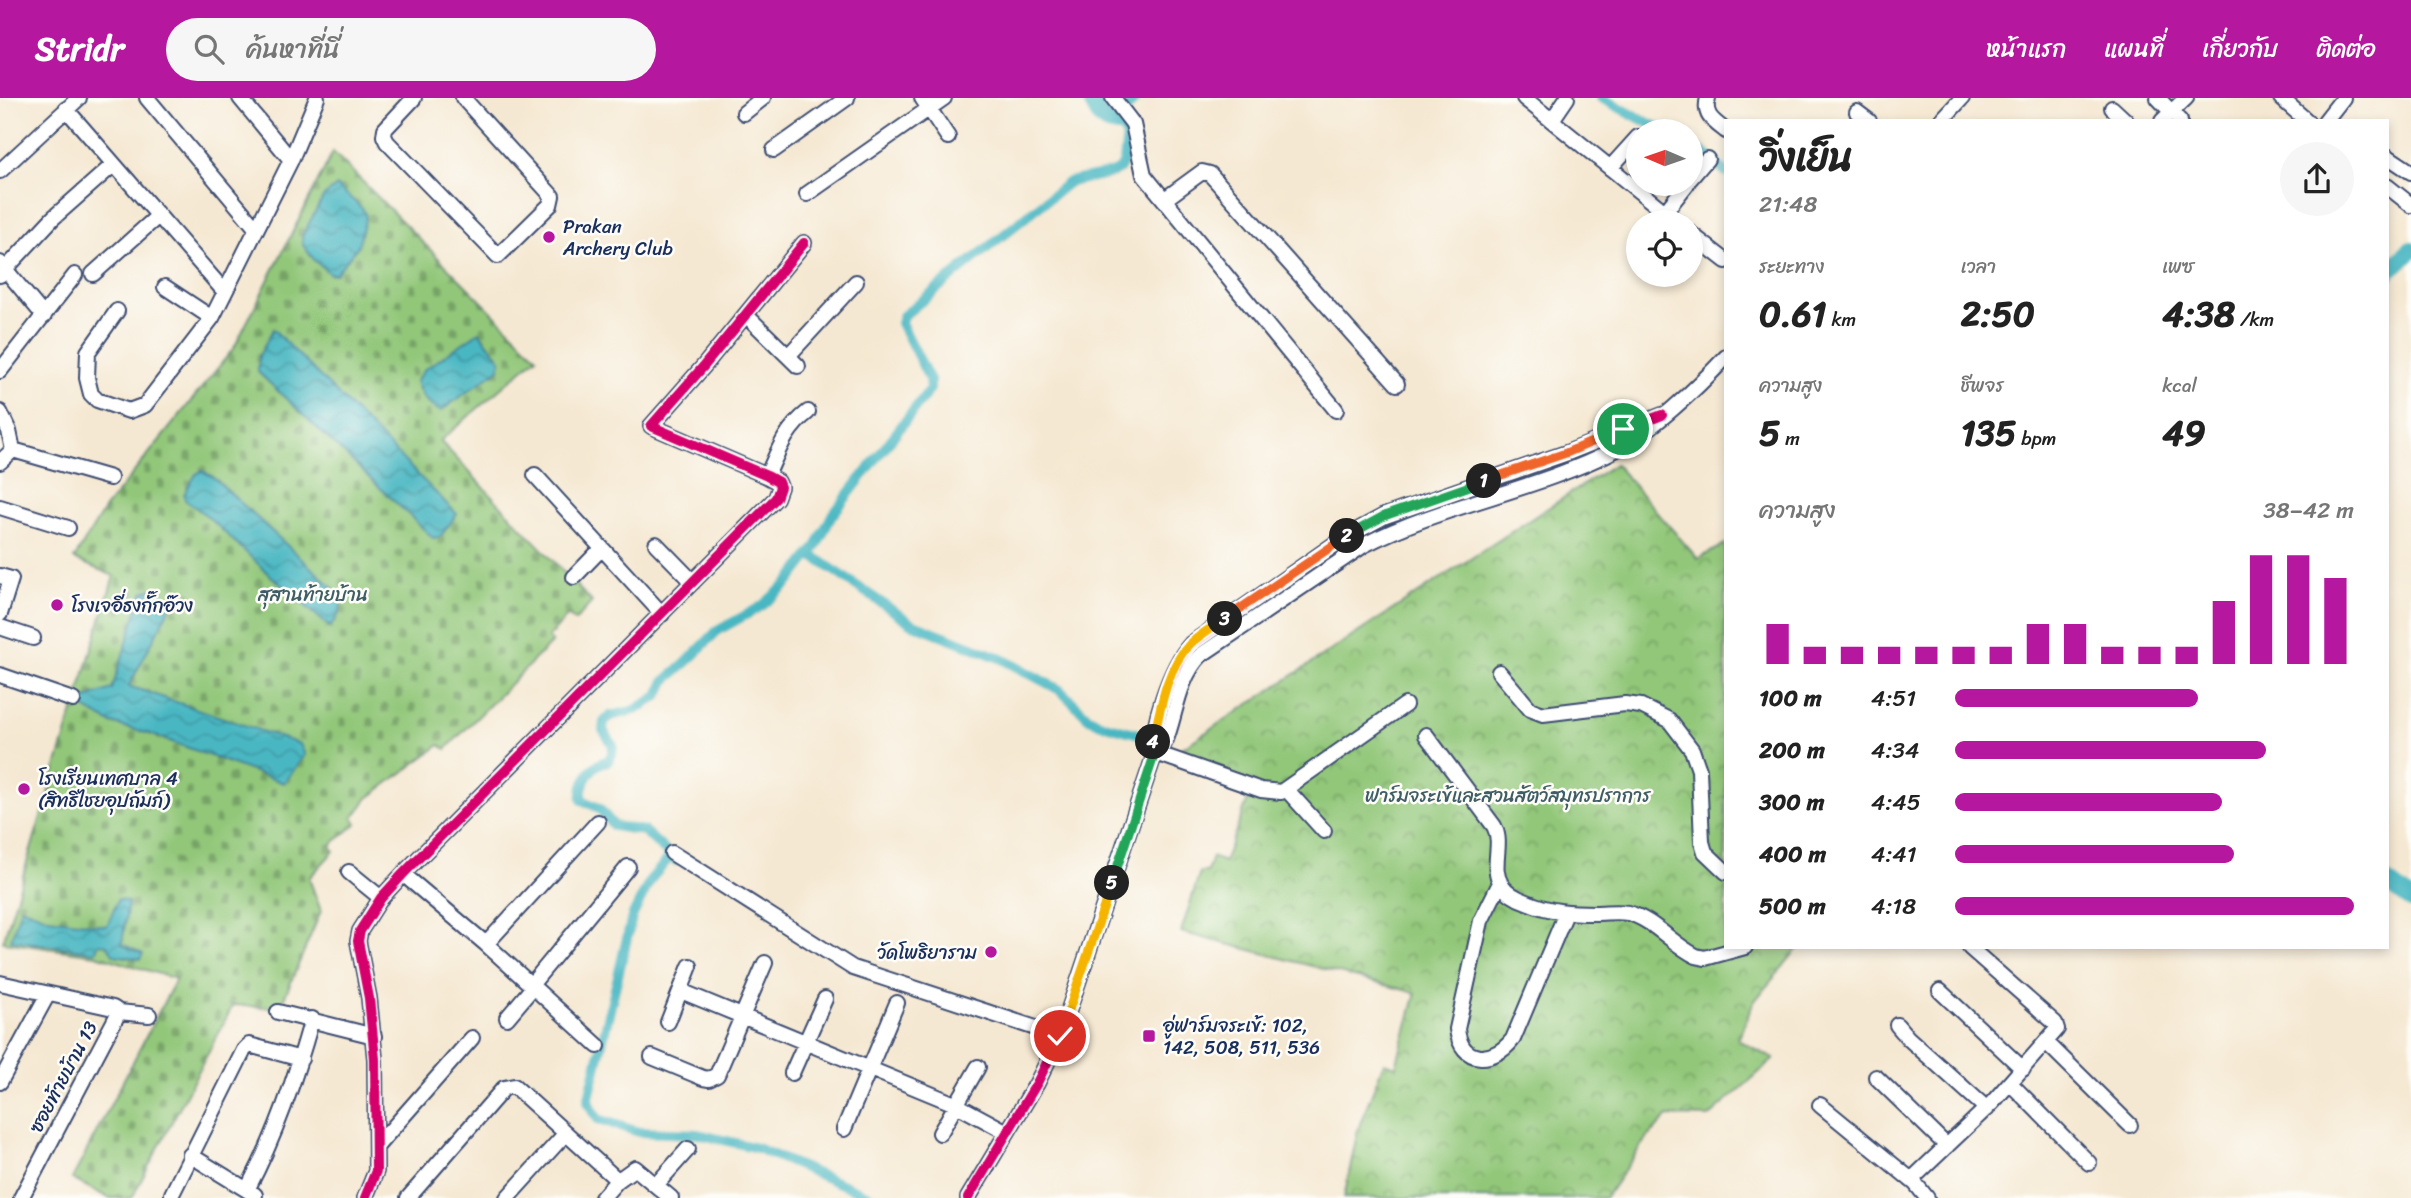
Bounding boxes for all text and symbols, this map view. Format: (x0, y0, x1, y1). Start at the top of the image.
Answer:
search box (166, 18, 656, 81)
text: Stridr (35, 20, 124, 78)
text: ค้นหาที่นี่ (246, 26, 340, 72)
text: หน้าแรก (1986, 28, 2066, 70)
text: แผนที่ (2104, 28, 2164, 70)
text: เกี่ยวกับ (2202, 28, 2278, 70)
text: ติดต่อ (2316, 28, 2376, 70)
icon: search (190, 30, 228, 68)
north arrow (1626, 119, 1703, 196)
map controls (1626, 119, 1703, 287)
text: วิ่งเย็น (1759, 124, 1853, 191)
button: share (2280, 142, 2354, 216)
text: 21:48 (1759, 184, 1817, 225)
place label: Prakan Archery Club (562, 210, 673, 265)
button: locate (1626, 210, 1703, 287)
marker: Prakan Archery Club (541, 229, 557, 245)
text: ระยะทาง (1759, 250, 1824, 283)
text: เวลา (1961, 250, 1996, 283)
text: เพซ (2162, 250, 2194, 283)
text: 0.61 (1759, 283, 1827, 345)
text: 2:50 (1961, 283, 2035, 345)
text: 4:38 (2162, 283, 2235, 345)
text: km (1827, 303, 1856, 336)
text: /km (2235, 303, 2274, 336)
text: ความสูง (1759, 369, 1822, 402)
text: ชีพจร (1961, 369, 2004, 402)
text: kcal (2162, 369, 2197, 402)
pin (1593, 399, 1653, 459)
text: 5 (1759, 402, 1780, 464)
text: 135 (1961, 402, 2016, 464)
text: 49 (2162, 402, 2206, 464)
icon: arrive (1604, 410, 1642, 448)
text: m (1780, 422, 1800, 455)
text: bpm (2016, 422, 2056, 455)
pin: 1 (1466, 464, 1502, 498)
text: 1 (1479, 464, 1488, 497)
text: ความสูง (1759, 490, 1835, 531)
text: 38–42 m (2263, 490, 2354, 531)
pin: 2 (1330, 518, 1364, 554)
text: 2 (1341, 519, 1352, 552)
park label: สุสานท้ายบ้าน (257, 578, 368, 611)
place label: โรงเจอี่ธงกั๊กอ๊วง (71, 588, 193, 622)
marker: โรงเจอี่ธงกั๊กอ๊วง (49, 597, 65, 613)
pin: 3 (1208, 602, 1242, 636)
text: 3 (1219, 602, 1230, 635)
text: 100 m (1759, 678, 1822, 719)
text: 4:51 (1871, 678, 1916, 719)
pin: 4 (1136, 724, 1170, 760)
text: 4 (1147, 725, 1158, 758)
text: 200 m (1759, 730, 1825, 771)
text: 4:34 (1871, 730, 1919, 771)
place label: โรงเรียนเทศบาล 4 (สิทธิไชยอุปถัมภ์) (38, 762, 178, 817)
park label: ฟาร์มจระเข้และสวนสัตว์สมุทรปราการ (1365, 779, 1651, 812)
marker: โรงเรียนเทศบาล 4 (สิทธิไชยอุปถัมภ์) (16, 781, 32, 797)
text: 300 m (1759, 782, 1824, 823)
text: 4:45 (1871, 782, 1921, 823)
text: 400 m (1759, 834, 1826, 875)
text: 4:41 (1871, 834, 1917, 875)
pin: 5 (1094, 866, 1130, 900)
text: 5 (1106, 866, 1117, 899)
text: 500 m (1759, 886, 1826, 927)
text: 4:18 (1871, 886, 1916, 927)
place label: วัดโพธิยาราม (877, 936, 977, 969)
marker: วัดโพธิยาราม (983, 944, 999, 960)
pin (1030, 1006, 1090, 1066)
place label: อู่ฟาร์มจระเข้: 102, 142, 508, 511, 536 (1162, 1009, 1320, 1064)
street label: ซอยท้ายบ้าน 13 (20, 1015, 107, 1139)
icon: check (1041, 1017, 1079, 1055)
marker: อู่ฟาร์มจระเข้: 102, 142, 508, 511, 536 (1141, 1028, 1157, 1044)

